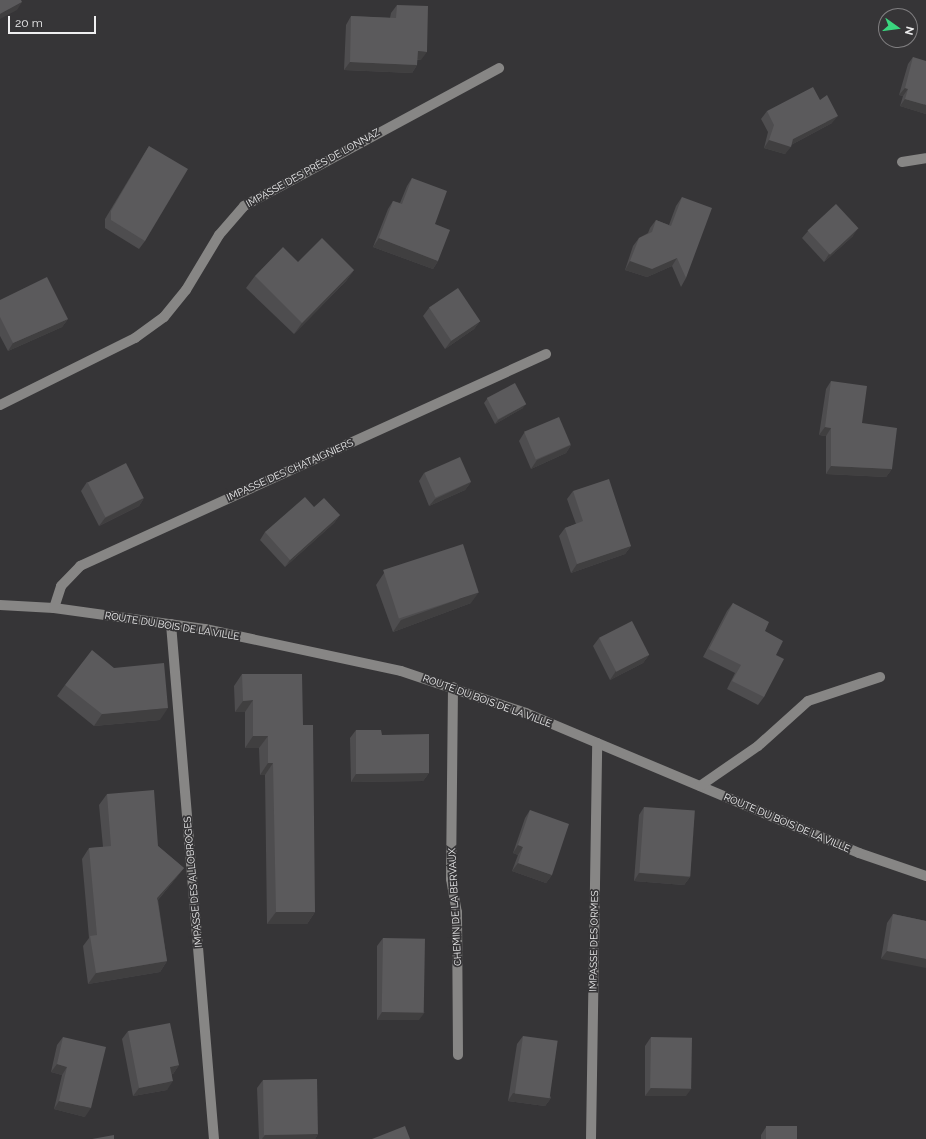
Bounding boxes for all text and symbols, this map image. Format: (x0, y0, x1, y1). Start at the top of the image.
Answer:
scale bar (10, 8, 98, 34)
north arrow (878, 8, 918, 48)
text: 20 m (15, 16, 43, 30)
text: N (902, 25, 916, 36)
street label: IMPASSE DES PRÉS DE LONNAZ (244, 126, 382, 210)
street label: IMPASSE DES CHATAIGNIERS (225, 437, 355, 503)
street label: ROUTE DU BOIS DE LA VILLE (104, 609, 240, 643)
street label: ROUTE DU BOIS DE LA VILLE (421, 672, 553, 730)
street label: ROUTE DU BOIS DE LA VILLE (722, 791, 852, 855)
street label: IMPASSE DES ALLOBROGES (181, 816, 205, 948)
street label: CHEMIN DE LA BERVAUX (446, 848, 464, 966)
street label: IMPASSE DES ORMES (587, 890, 601, 992)

